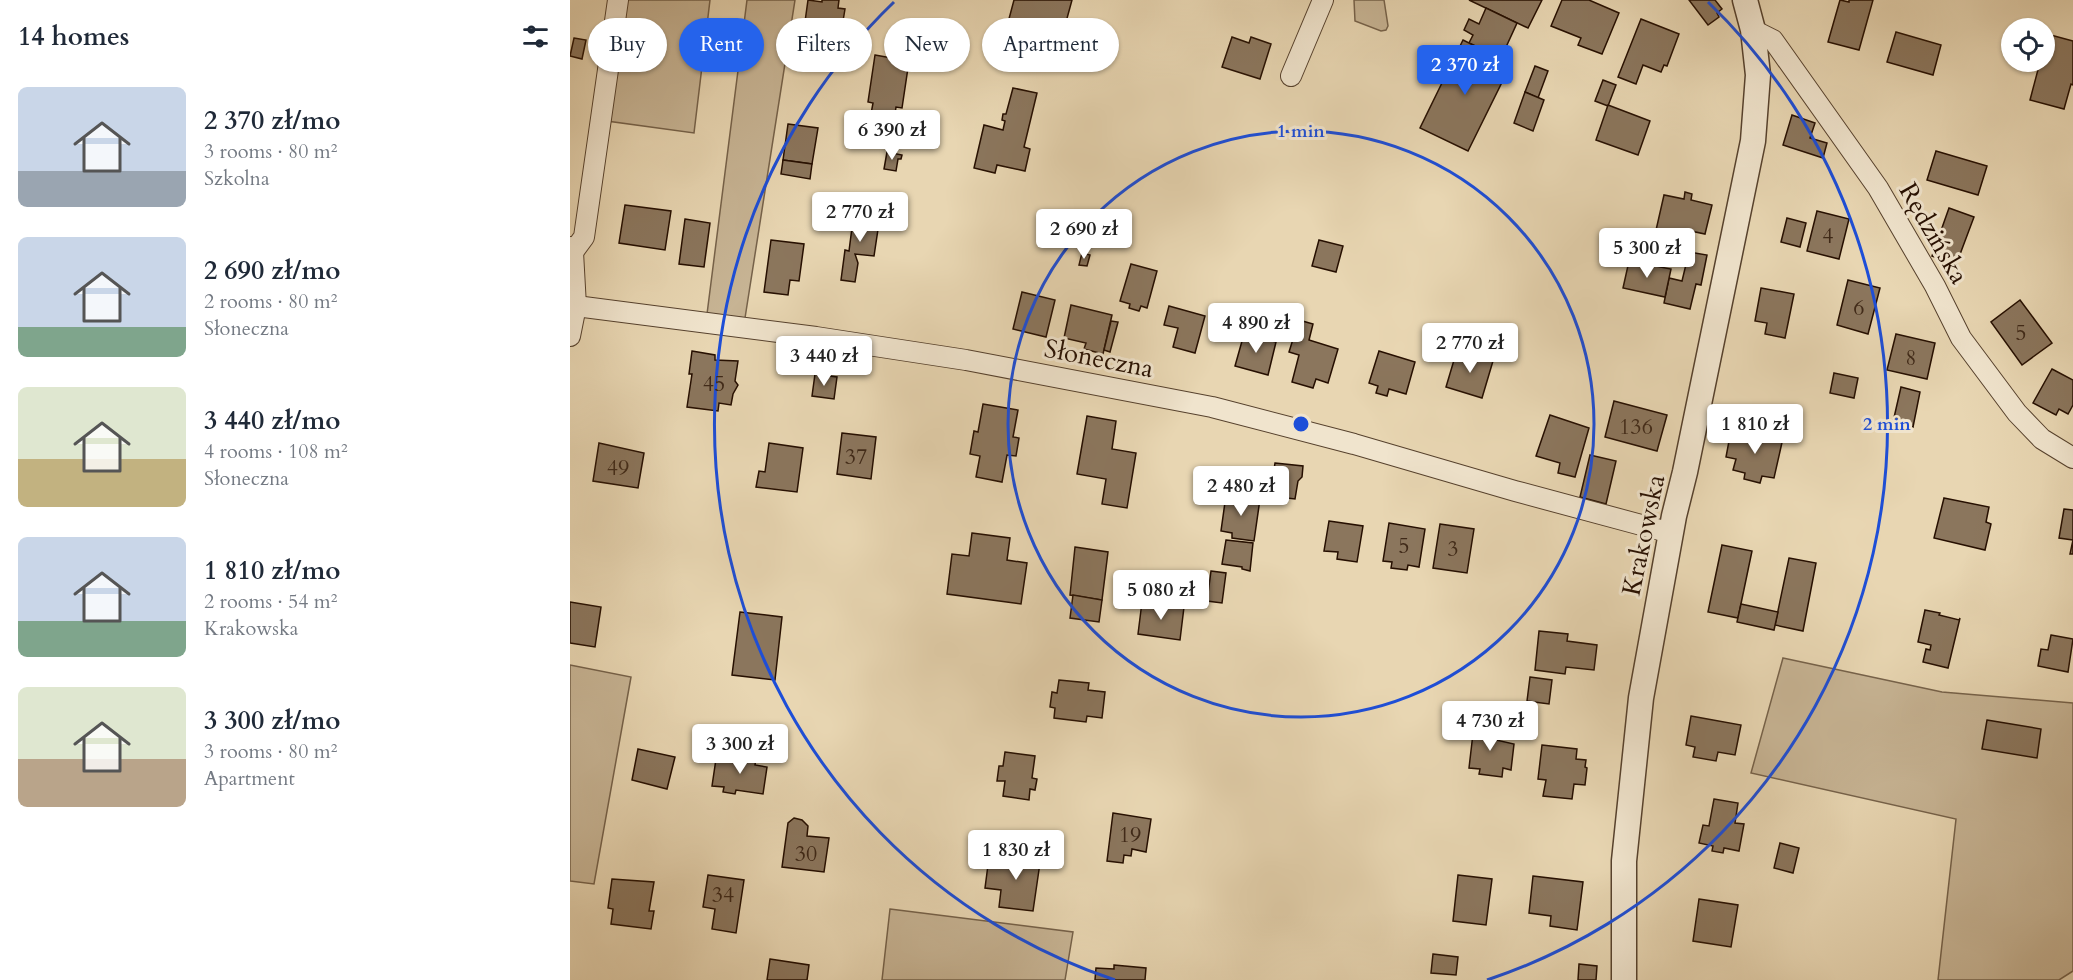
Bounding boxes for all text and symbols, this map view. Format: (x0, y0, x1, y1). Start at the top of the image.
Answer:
chip: Buy (588, 18, 667, 72)
chip: Rent (679, 18, 764, 72)
chip: Filters (776, 18, 872, 72)
chip: New (884, 18, 970, 72)
chip: Apartment (982, 18, 1119, 72)
map controls (2001, 18, 2055, 72)
button: locate (2001, 18, 2055, 72)
text: 14 homes (18, 19, 129, 54)
icon: filters (519, 20, 552, 53)
pin: 2 370 zł (1403, 45, 1527, 96)
text: 2 370 zł (1431, 51, 1499, 78)
text: 2 370 zł/mo (204, 103, 341, 138)
pin: 6 390 zł (830, 110, 954, 161)
icon: home (66, 111, 138, 183)
text: 6 390 zł (858, 116, 926, 143)
text: 1 min (1277, 119, 1325, 144)
text: 3 rooms · 80 m² (204, 138, 337, 165)
text: Szkolna (204, 165, 270, 192)
street label: Rędzińska (1891, 176, 1977, 290)
pin: 2 770 zł (798, 192, 922, 243)
text: 2 770 zł (826, 198, 894, 225)
pin: 2 690 zł (1022, 209, 1146, 260)
text: 2 690 zł (1050, 215, 1118, 242)
house number: 4 (1822, 221, 1834, 251)
pin: 5 300 zł (1585, 228, 1709, 279)
text: 5 300 zł (1613, 234, 1681, 261)
text: 2 690 zł/mo (204, 253, 341, 288)
icon: home (66, 261, 138, 333)
text: 2 rooms · 80 m² (204, 288, 337, 315)
house number: 6 (1853, 293, 1865, 323)
pin: 4 890 zł (1194, 303, 1318, 354)
text: 4 890 zł (1222, 309, 1290, 336)
text: Słoneczna (204, 315, 289, 342)
house number: 5 (2015, 318, 2027, 348)
pin: 2 770 zł (1408, 323, 1532, 374)
text: 2 770 zł (1436, 329, 1504, 356)
street label: Słoneczna (1041, 331, 1156, 386)
pin: 3 440 zł (762, 336, 886, 387)
text: 3 440 zł (790, 342, 858, 369)
house number: 8 (1905, 343, 1917, 373)
house number: 45 (703, 369, 725, 399)
text: 3 440 zł/mo (204, 403, 341, 438)
pin: 1 810 zł (1693, 404, 1817, 455)
text: 1 810 zł (1721, 410, 1789, 437)
icon: home (66, 411, 138, 483)
house number: 136 (1619, 412, 1653, 442)
text: 2 min (1863, 412, 1911, 437)
centre of rings (1291, 414, 1311, 434)
text: 4 rooms · 108 m² (204, 438, 348, 465)
house number: 37 (845, 442, 867, 472)
house number: 49 (607, 453, 629, 483)
text: Słoneczna (204, 465, 289, 492)
pin: 2 480 zł (1179, 466, 1303, 517)
street label: Krakowska (1614, 471, 1673, 599)
text: 2 480 zł (1207, 472, 1275, 499)
house number: 5 (1398, 531, 1410, 561)
house number: 3 (1447, 534, 1459, 564)
text: 1 810 zł/mo (204, 553, 341, 588)
icon: home (66, 561, 138, 633)
pin: 5 080 zł (1099, 570, 1223, 621)
text: 5 080 zł (1127, 576, 1195, 603)
text: 2 rooms · 54 m² (204, 588, 337, 615)
text: Krakowska (204, 615, 298, 642)
pin: 4 730 zł (1428, 701, 1552, 752)
text: 3 300 zł/mo (204, 703, 341, 738)
text: 4 730 zł (1456, 707, 1524, 734)
icon: home (66, 711, 138, 783)
pin: 3 300 zł (678, 724, 802, 775)
text: 3 300 zł (706, 730, 774, 757)
text: 3 rooms · 80 m² (204, 738, 337, 765)
text: Apartment (204, 765, 295, 792)
house number: 19 (1119, 820, 1141, 850)
pin: 1 830 zł (954, 830, 1078, 881)
text: 1 830 zł (982, 836, 1050, 863)
house number: 30 (795, 839, 817, 869)
house number: 34 (712, 880, 734, 910)

